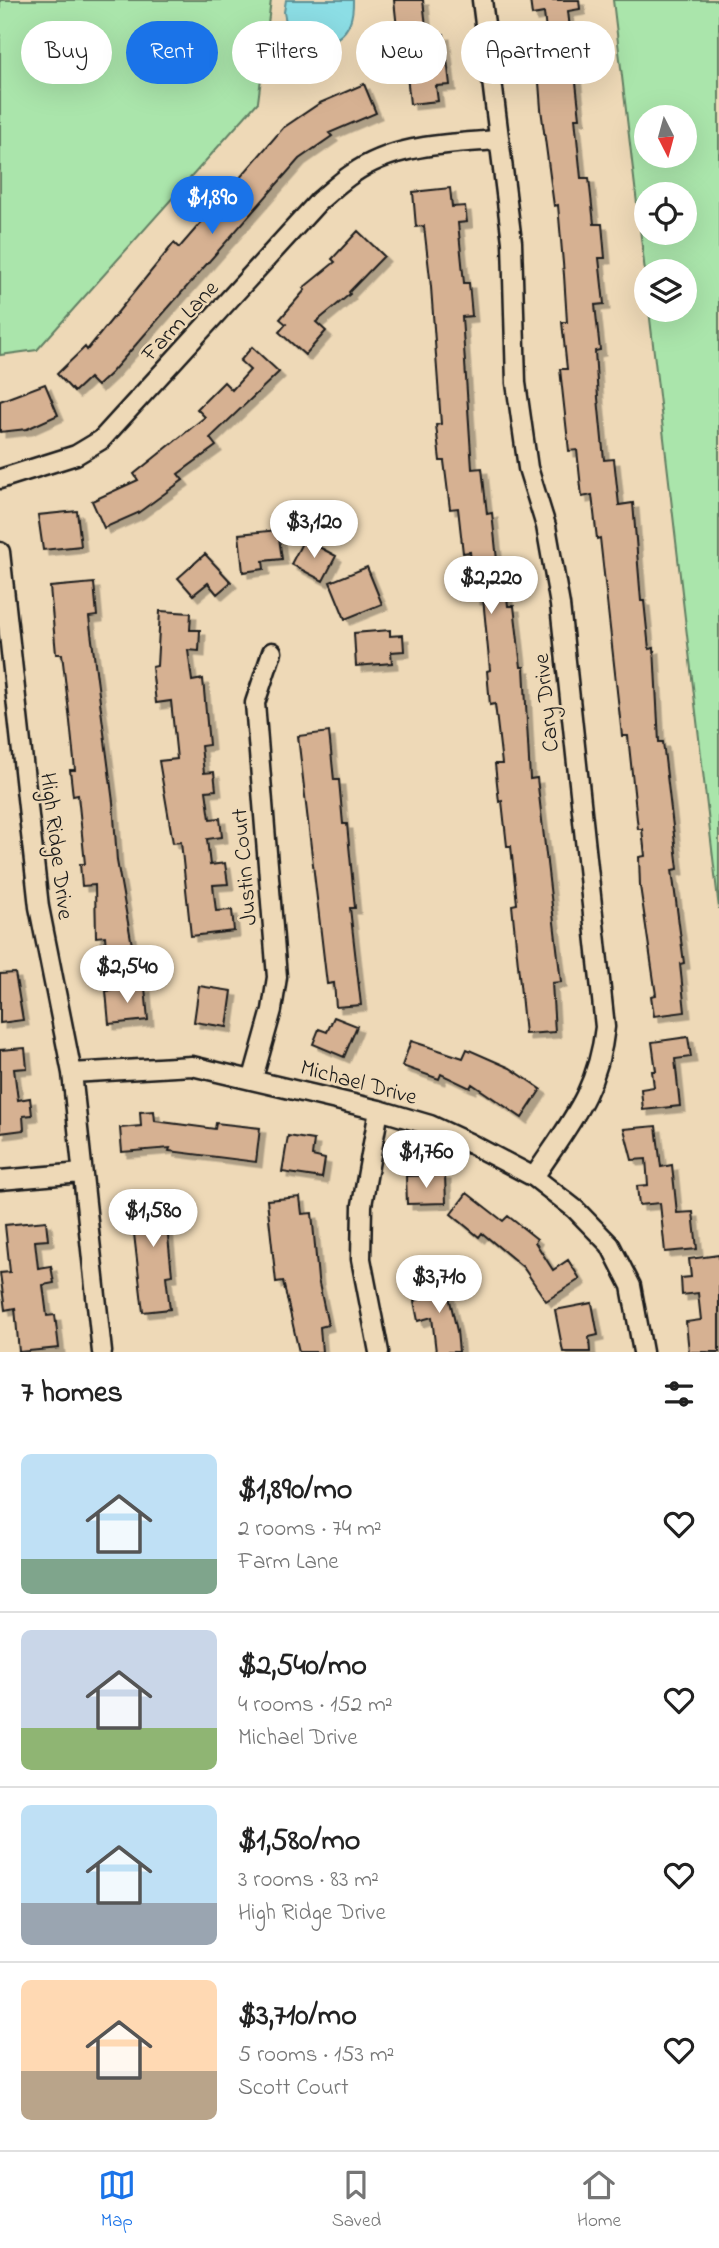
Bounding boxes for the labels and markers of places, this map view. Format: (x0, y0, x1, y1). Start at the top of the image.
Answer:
pin: $1,890 (155, 176, 269, 236)
pin: $3,120 (257, 500, 371, 560)
pin: $2,220 (434, 556, 548, 616)
pin: $2,540 (70, 946, 184, 1005)
pin: $1,760 (369, 1130, 483, 1190)
pin: $1,580 (96, 1190, 210, 1249)
pin: $3,710 (382, 1256, 496, 1315)

